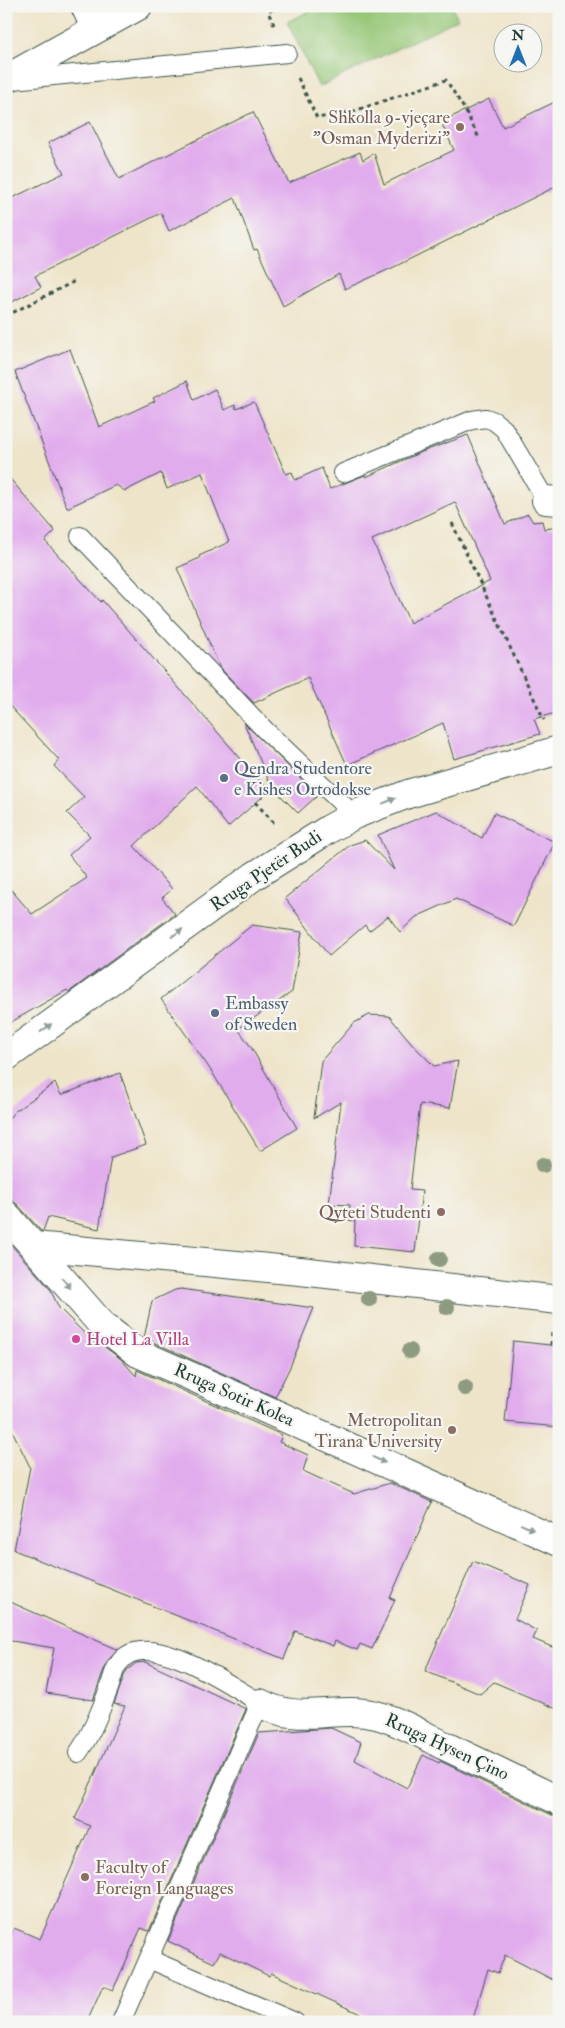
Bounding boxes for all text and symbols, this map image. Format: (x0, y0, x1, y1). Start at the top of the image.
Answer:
north arrow (492, 22, 542, 72)
text: N (511, 27, 525, 44)
place label: Shkolla 9-vjeçare "Osman Myderizi" (313, 106, 450, 150)
marker: Shkolla 9-vjeçare "Osman Myderizi" (454, 121, 466, 133)
place label: Qendra Studentore e Kishes Ortodokse (234, 757, 373, 801)
marker: Qendra Studentore e Kishes Ortodokse (218, 772, 230, 784)
one-way arrow (382, 797, 396, 805)
street label: Rruga Pjetër Budi (206, 825, 326, 917)
one-way arrow (170, 927, 183, 938)
place label: Embassy of Sweden (225, 992, 297, 1036)
marker: Embassy of Sweden (209, 1007, 221, 1019)
one-way arrow (39, 1023, 53, 1033)
place label: Qyteti Studenti (319, 1201, 431, 1224)
marker: Qyteti Studenti (435, 1206, 447, 1218)
one-way arrow (60, 1277, 72, 1289)
place label: Hotel La Villa (86, 1328, 190, 1351)
marker: Hotel La Villa (70, 1333, 82, 1345)
street label: Rruga Sotir Kolea (170, 1358, 298, 1432)
place label: Metropolitan Tirana University (314, 1409, 443, 1453)
marker: Metropolitan Tirana University (446, 1424, 458, 1436)
one-way arrow (372, 1456, 386, 1464)
one-way arrow (520, 1523, 534, 1531)
street label: Rruga Hysen Çino (381, 1708, 513, 1786)
place label: Faculty of Foreign Languages (95, 1856, 233, 1900)
marker: Faculty of Foreign Languages (79, 1871, 91, 1883)

